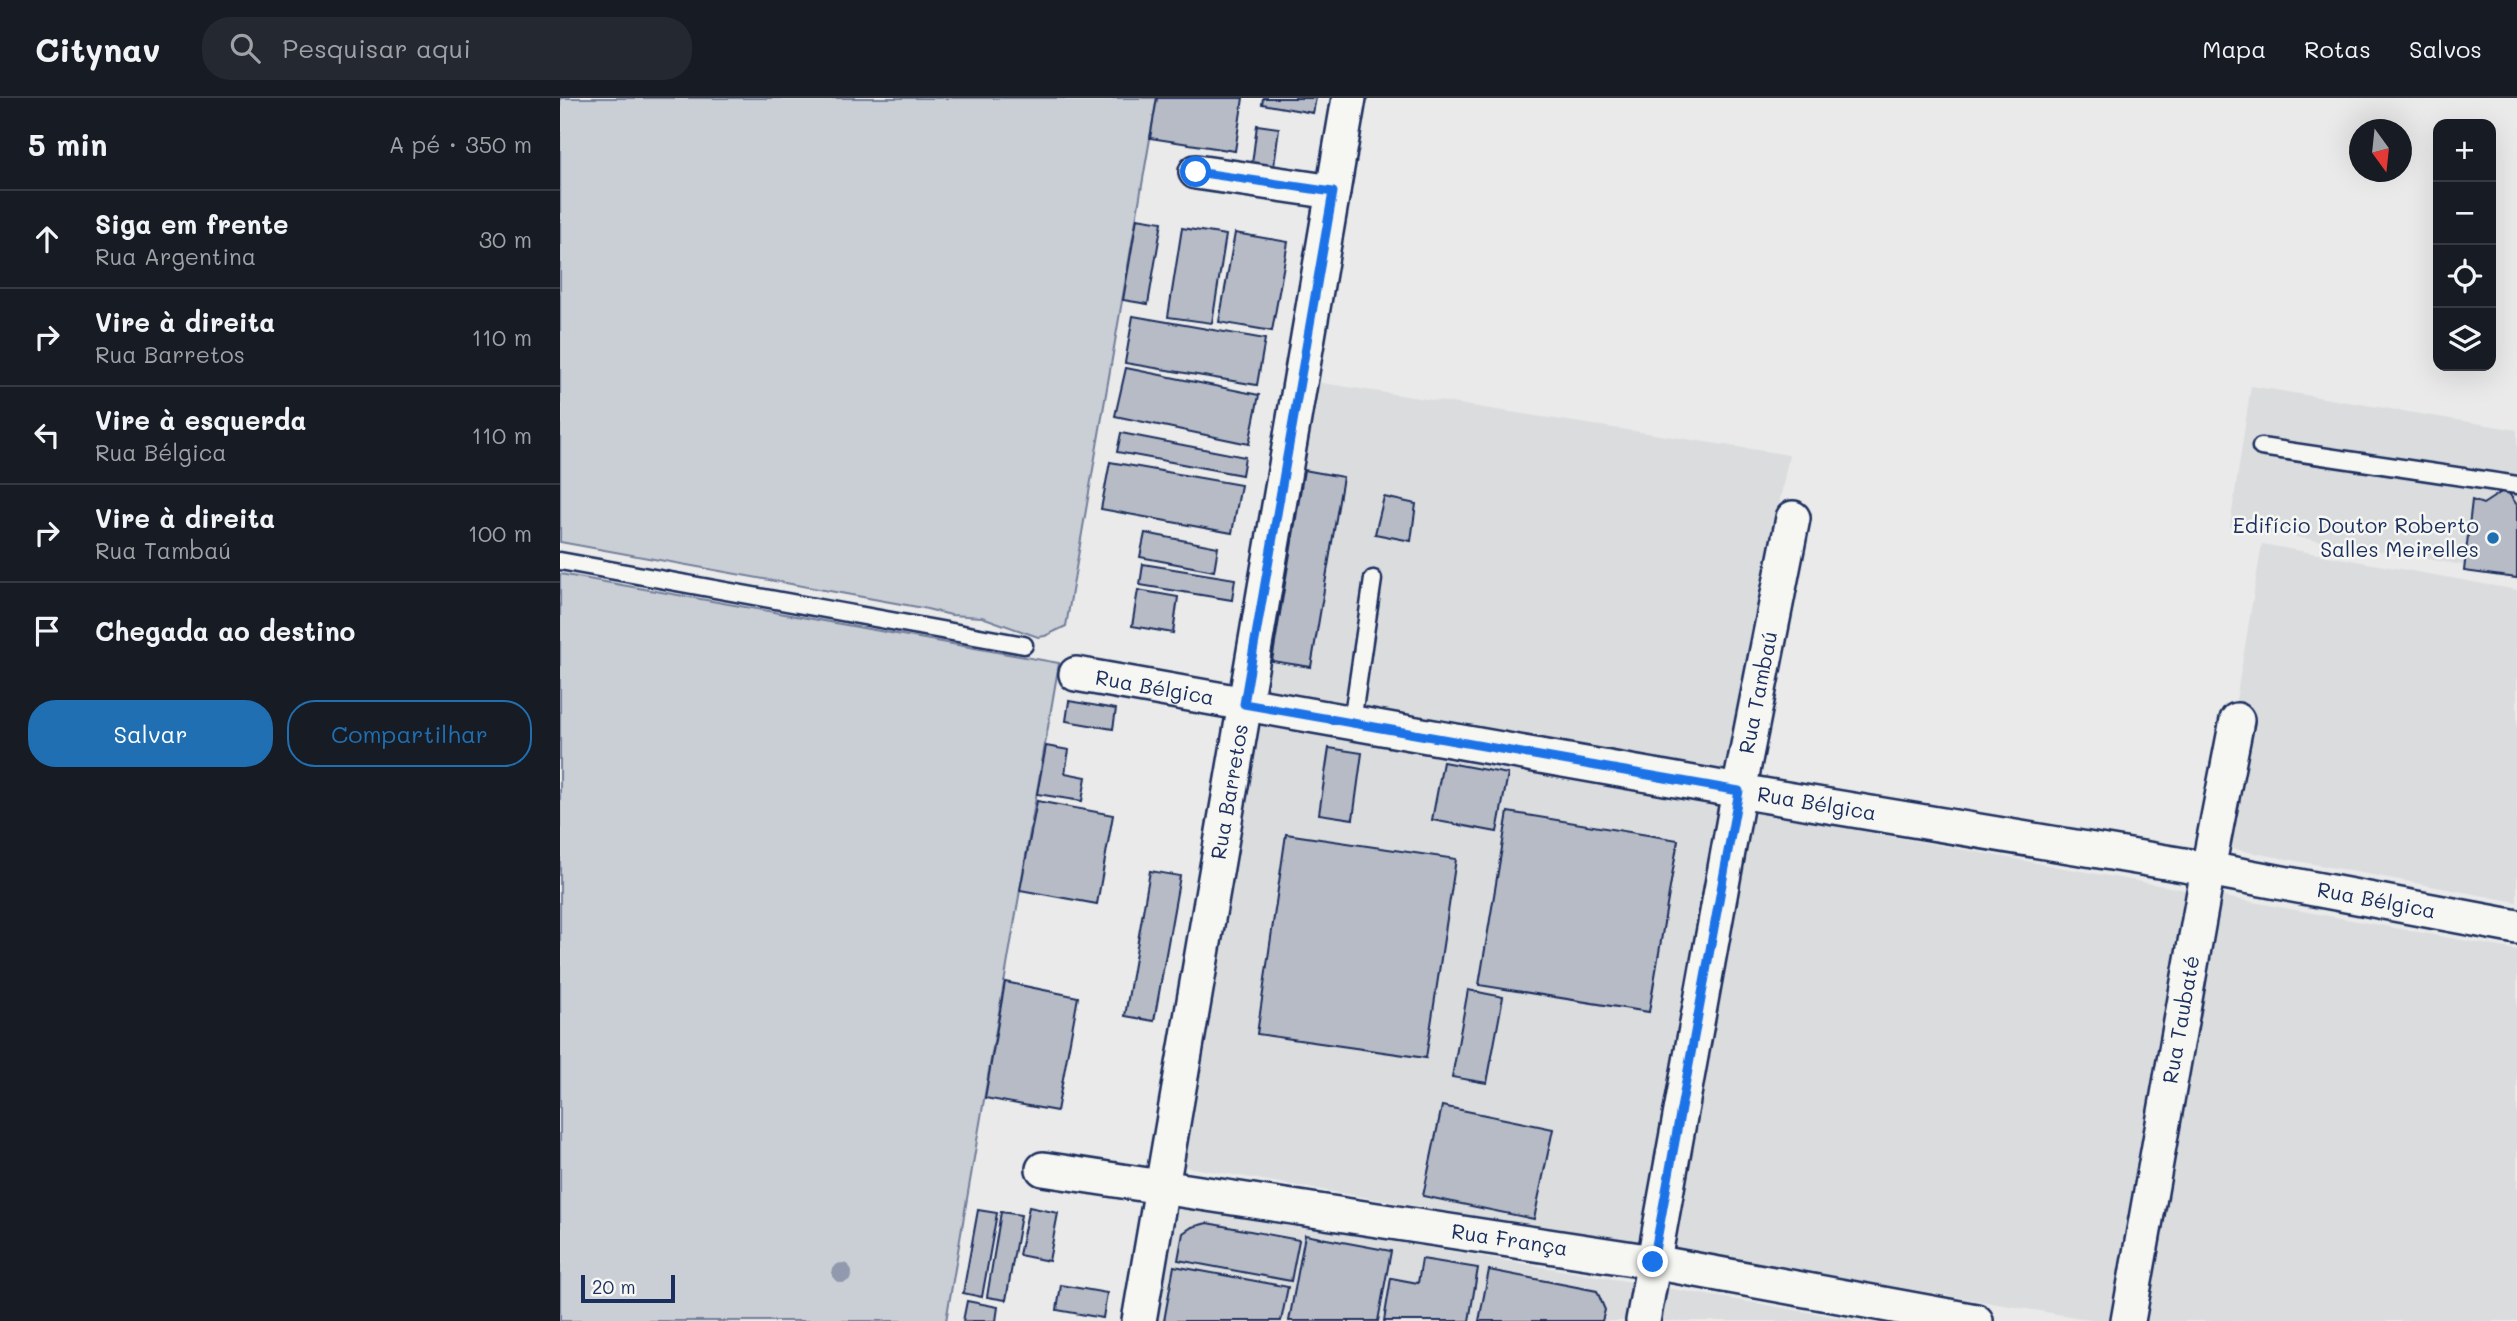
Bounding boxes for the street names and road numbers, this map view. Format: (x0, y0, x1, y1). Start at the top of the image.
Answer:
street label: Rua Tambaú (1732, 629, 1782, 756)
street label: Rua Bélgica (1094, 663, 1217, 710)
street label: Rua Barretos (1204, 722, 1253, 861)
street label: Rua Bélgica (1755, 779, 1878, 826)
street label: Rua Bélgica (2315, 875, 2438, 923)
street label: Rua Taubaté (2155, 953, 2204, 1086)
street label: Rua França (1450, 1216, 1570, 1261)

